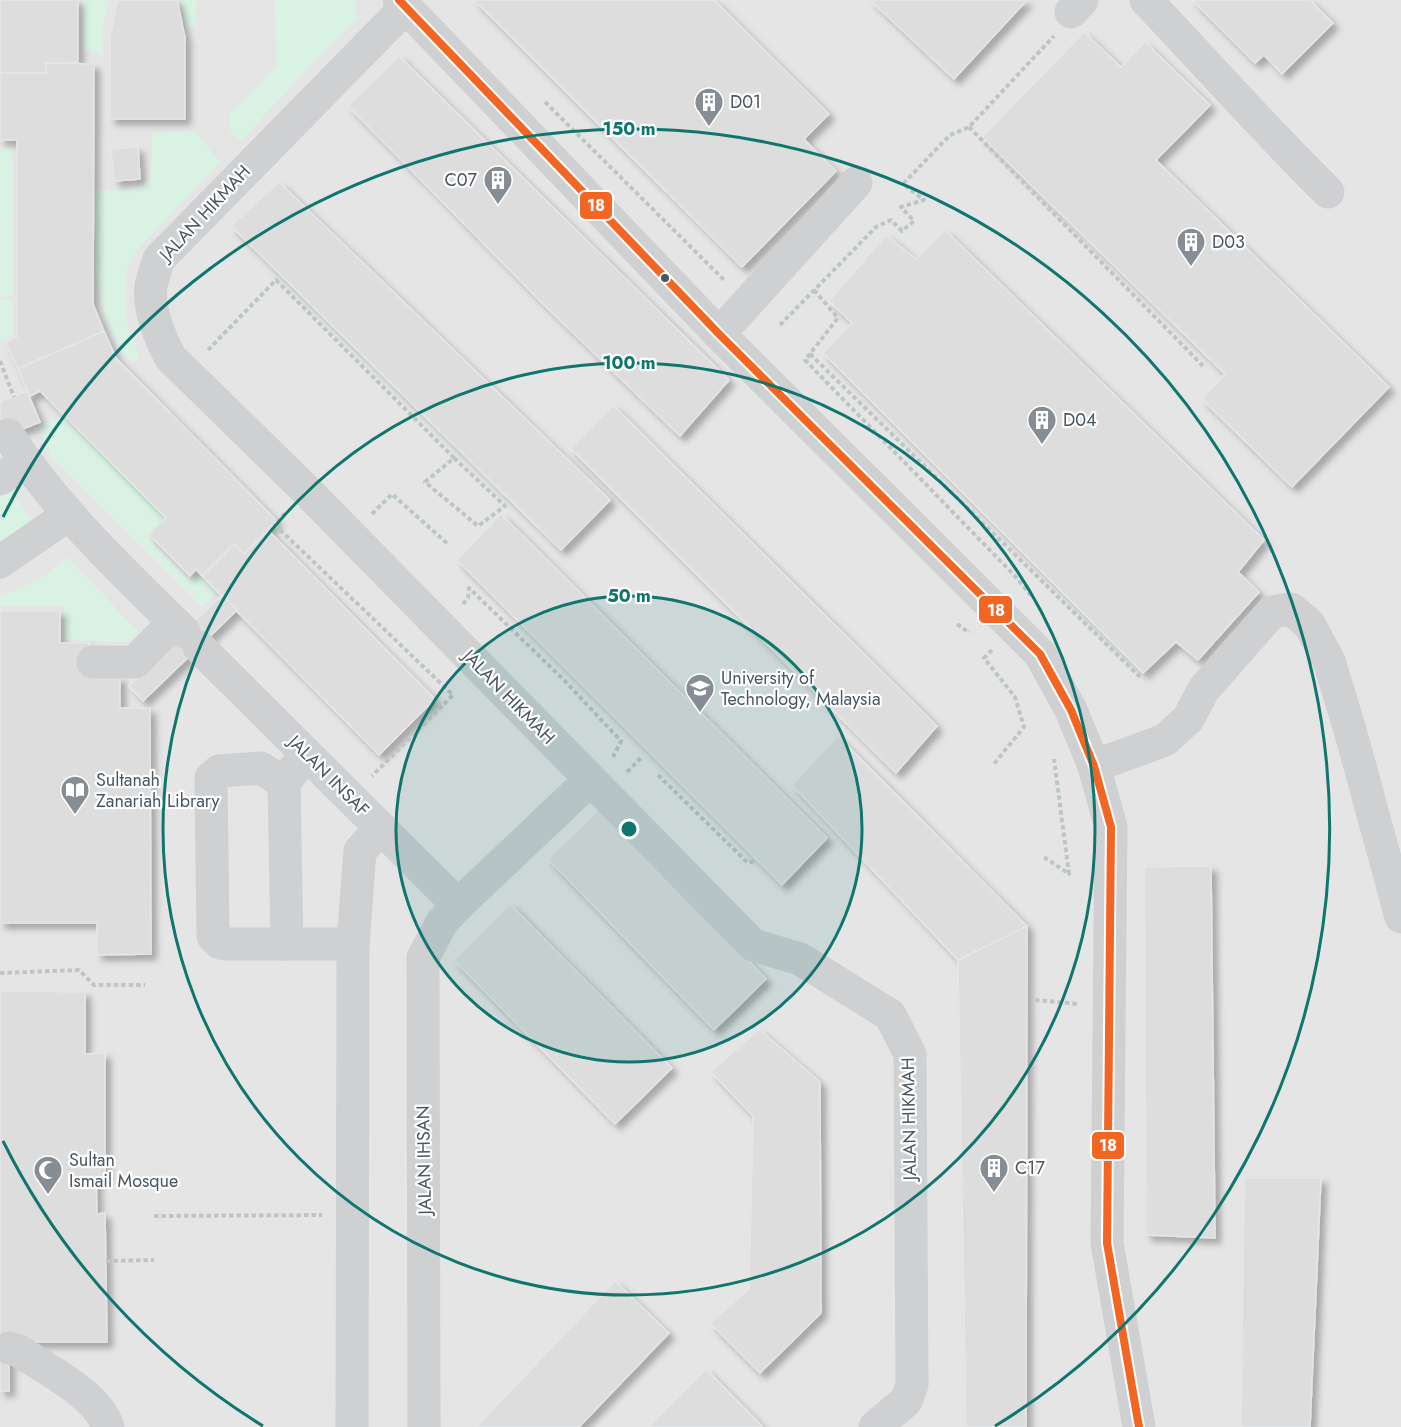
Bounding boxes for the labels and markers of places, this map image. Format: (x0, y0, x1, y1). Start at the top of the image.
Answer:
building icon: D01 (693, 86, 725, 128)
place label: D01 (730, 89, 761, 115)
building icon: C07 (482, 164, 514, 206)
place label: C07 (444, 167, 478, 193)
building icon: D03 (1175, 226, 1207, 268)
place label: D03 (1212, 229, 1245, 255)
unlabelled marker (659, 272, 671, 284)
building icon: D04 (1026, 404, 1058, 446)
place label: D04 (1063, 407, 1097, 433)
place label: University of Technology, Malaysia (721, 665, 881, 712)
school or university icon: University of Technology, Malaysia (684, 672, 716, 714)
place label: Sultanah Zanariah Library (96, 767, 220, 814)
library icon: Sultanah Zanariah Library (59, 774, 91, 816)
centre of rings (619, 819, 639, 839)
place label: Sultan Ismail Mosque (69, 1147, 178, 1194)
building icon: C17 (978, 1152, 1010, 1194)
mosque icon: Sultan Ismail Mosque (32, 1154, 64, 1196)
place label: C17 (1015, 1155, 1045, 1181)

